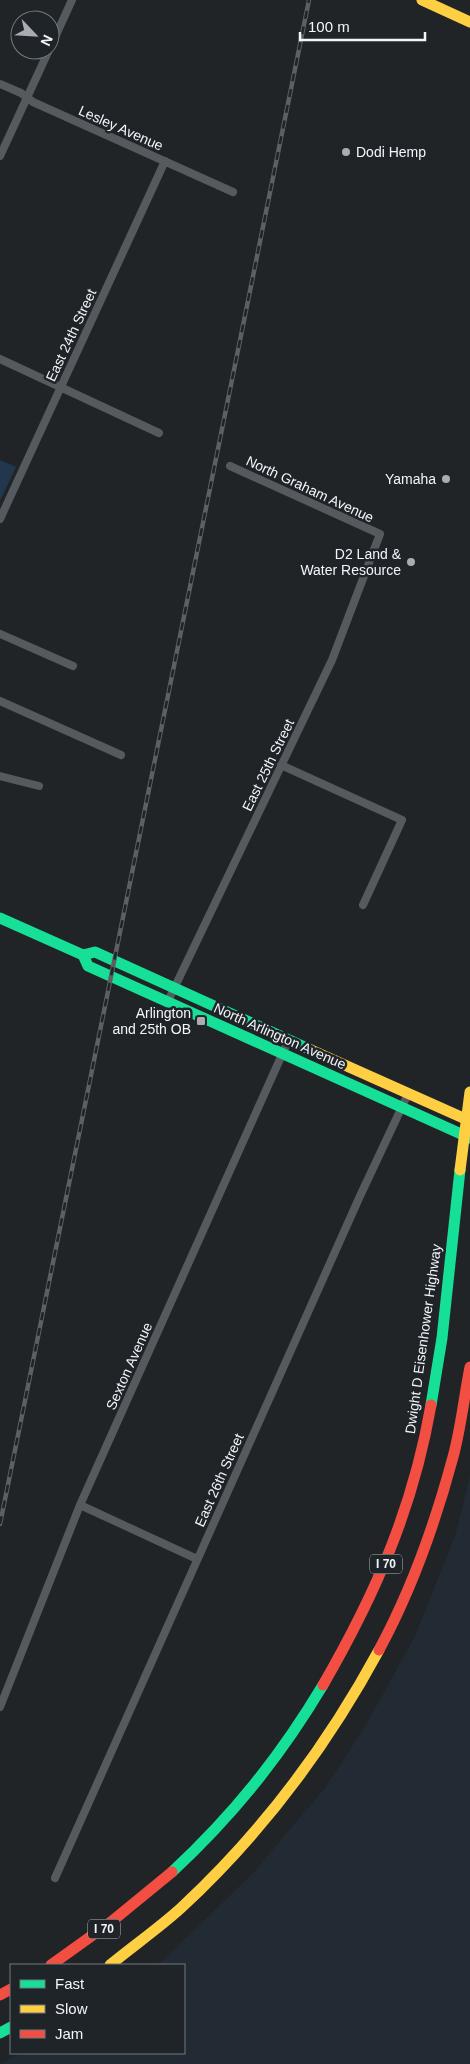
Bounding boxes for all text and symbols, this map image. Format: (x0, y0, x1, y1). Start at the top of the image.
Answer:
north arrow (10, 10, 60, 60)
scale bar (300, 10, 425, 42)
text: 100 m (308, 18, 350, 35)
text: N (37, 33, 56, 48)
street label: Lesley Avenue (76, 102, 166, 154)
place label: Dodi Hemp (356, 144, 426, 160)
marker: Dodi Hemp (340, 146, 352, 158)
street label: East 24th Street (43, 286, 100, 384)
street label: North Graham Avenue (244, 452, 377, 526)
place label: Yamaha (385, 471, 436, 487)
marker: Yamaha (440, 473, 452, 485)
place label: D2 Land & Water Resource (300, 546, 402, 578)
marker: D2 Land & Water Resource (405, 556, 417, 568)
street label: East 25th Street (239, 716, 297, 814)
street label: North Arlington Avenue (211, 1000, 349, 1072)
place label: Arlington and 25th OB (112, 1005, 191, 1037)
marker: Arlington and 25th OB (195, 1015, 207, 1027)
street label: Dwight D Eisenhower Highway (402, 1243, 444, 1435)
street label: Sexton Avenue (103, 1320, 155, 1412)
street label: East 26th Street (191, 1431, 247, 1529)
road number: I 70 (370, 1555, 402, 1574)
road number: I 70 (88, 1920, 120, 1938)
legend (10, 1964, 185, 2054)
text: Fast (55, 1975, 85, 1992)
text: Slow (55, 2000, 88, 2017)
text: Jam (55, 2025, 83, 2042)

